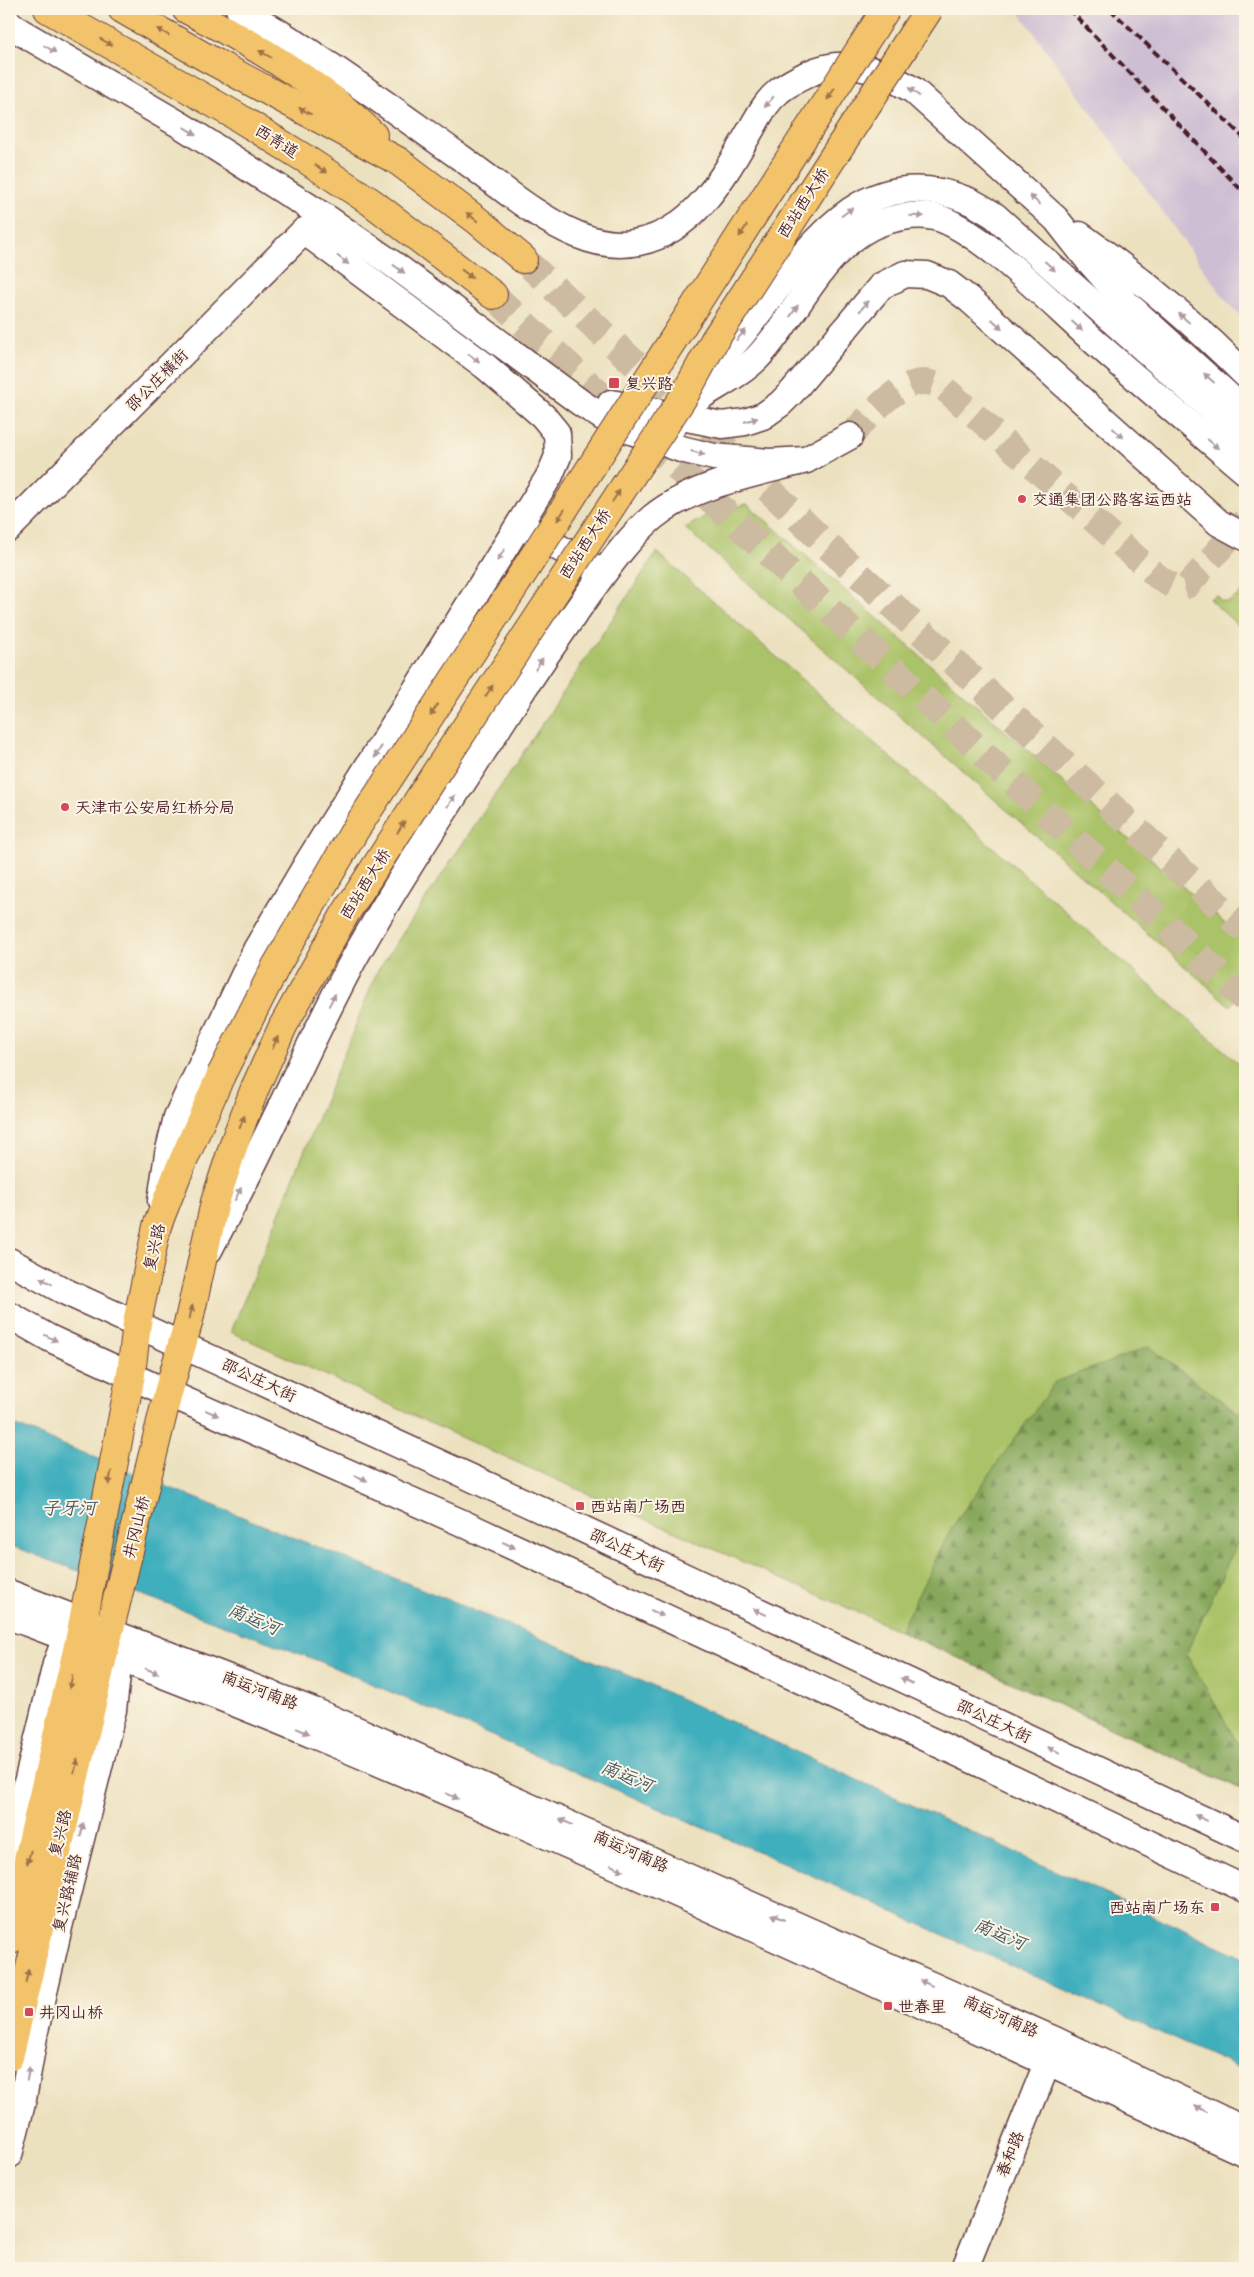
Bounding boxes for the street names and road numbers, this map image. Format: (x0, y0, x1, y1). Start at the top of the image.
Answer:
street label: 西青道 (249, 116, 305, 166)
street label: 西站西大桥 (769, 162, 837, 244)
street label: 邵公庄横街 (118, 341, 196, 419)
street label: 西站西大桥 (551, 503, 619, 585)
street label: 西站西大桥 (332, 842, 398, 926)
street label: 复兴路 (134, 1220, 174, 1274)
street label: 邵公庄大街 (217, 1350, 301, 1410)
street label: 井冈山桥 (114, 1492, 158, 1562)
street label: 邵公庄大街 (585, 1520, 669, 1580)
street label: 南运河南路 (217, 1662, 303, 1718)
street label: 邵公庄大街 (952, 1691, 1036, 1751)
street label: 复兴路 (40, 1806, 80, 1860)
street label: 南运河南路 (589, 1821, 673, 1881)
street label: 复兴路辅路 (44, 1851, 90, 1935)
street label: 南运河南路 (959, 1986, 1043, 2046)
street label: 春和路 (988, 2126, 1032, 2182)

